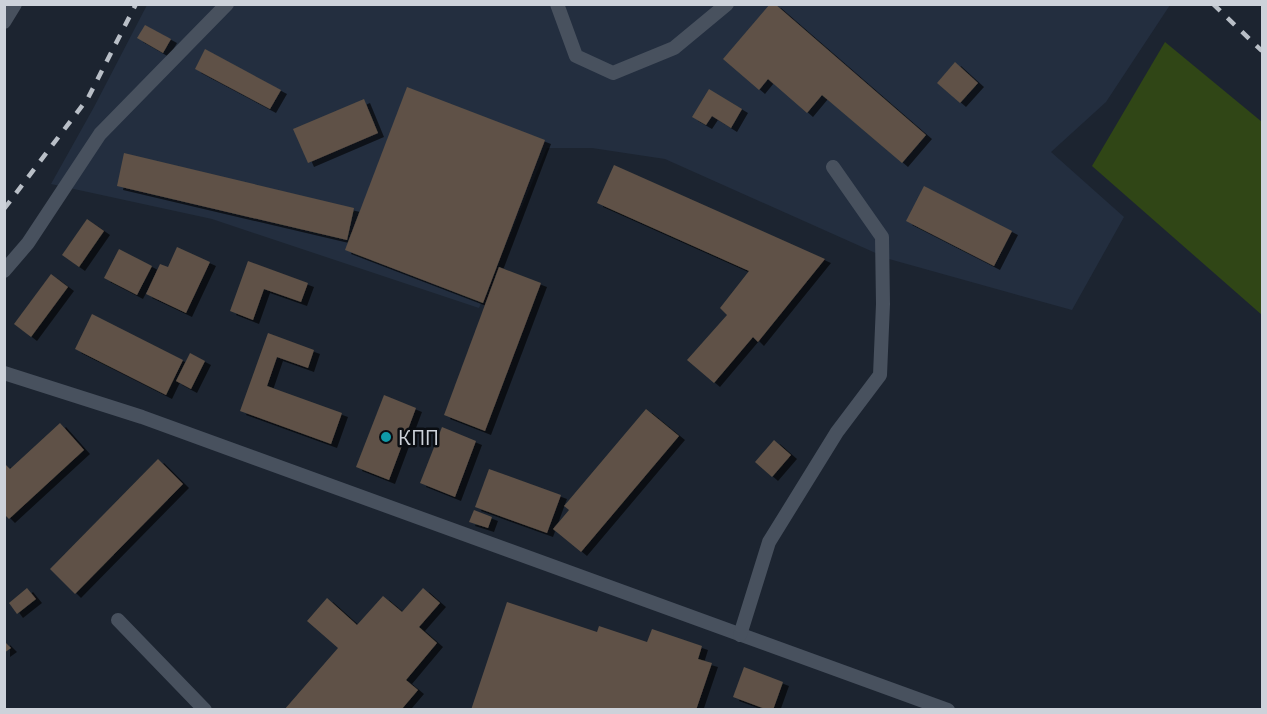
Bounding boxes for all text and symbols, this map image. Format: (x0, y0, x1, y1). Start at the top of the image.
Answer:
place label: КПП (398, 424, 439, 451)
marker: КПП (379, 430, 393, 444)

